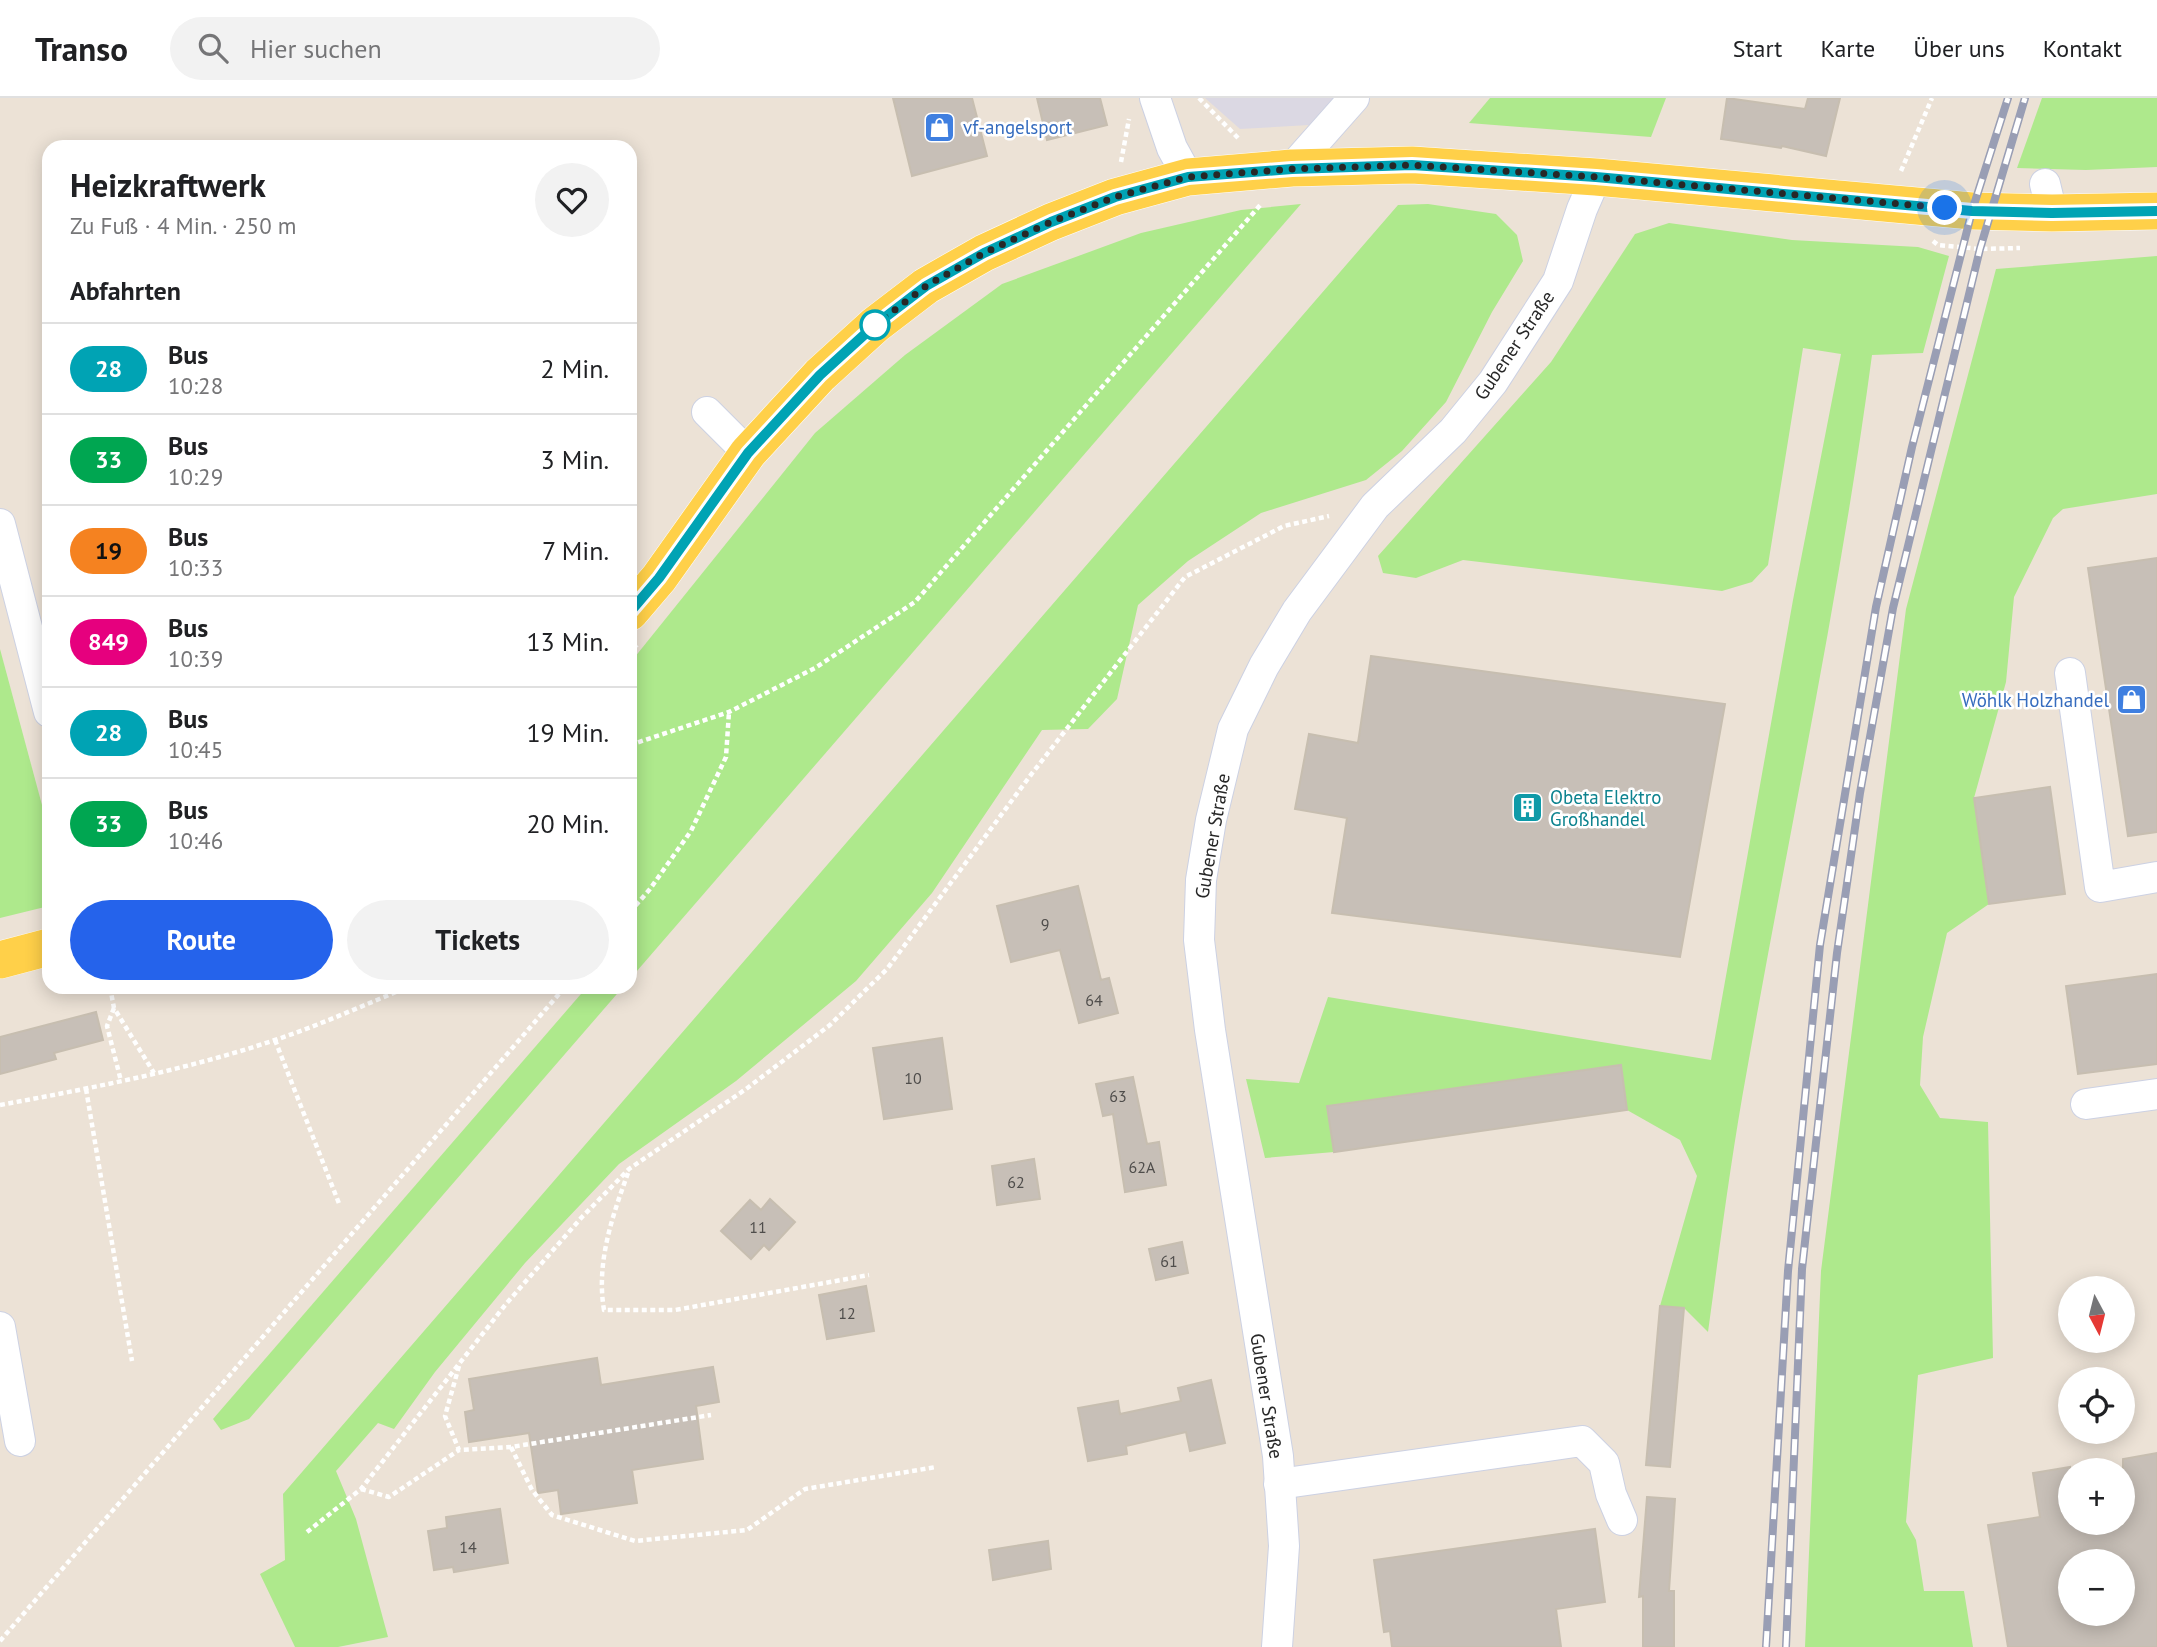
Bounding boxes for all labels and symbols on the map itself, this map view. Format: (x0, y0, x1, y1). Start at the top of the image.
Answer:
shop icon: vf-angelsport (923, 110, 957, 144)
place label: vf-angelsport (963, 115, 1073, 139)
your location (1927, 190, 1962, 225)
street label: Gubener Straße (1469, 286, 1559, 404)
unlabelled marker (860, 310, 890, 340)
shop icon: Wöhlk Holzhandel (2115, 683, 2149, 717)
place label: Wöhlk Holzhandel (1962, 688, 2109, 712)
street label: Gubener Straße (1189, 772, 1235, 900)
place label: Obeta Elektro Großhandel (1550, 785, 1661, 831)
building icon: Obeta Elektro Großhandel (1510, 791, 1544, 825)
house number: 9 (1041, 914, 1049, 934)
house number: 64 (1085, 990, 1103, 1010)
house number: 10 (904, 1068, 922, 1088)
house number: 63 (1109, 1086, 1127, 1106)
house number: 62A (1129, 1157, 1156, 1177)
house number: 62 (1007, 1172, 1025, 1192)
house number: 11 (749, 1217, 767, 1237)
house number: 61 (1160, 1251, 1178, 1271)
north arrow (2058, 1276, 2135, 1353)
house number: 12 (838, 1303, 856, 1323)
street label: Gubener Straße (1245, 1332, 1289, 1460)
house number: 14 (459, 1537, 477, 1557)

